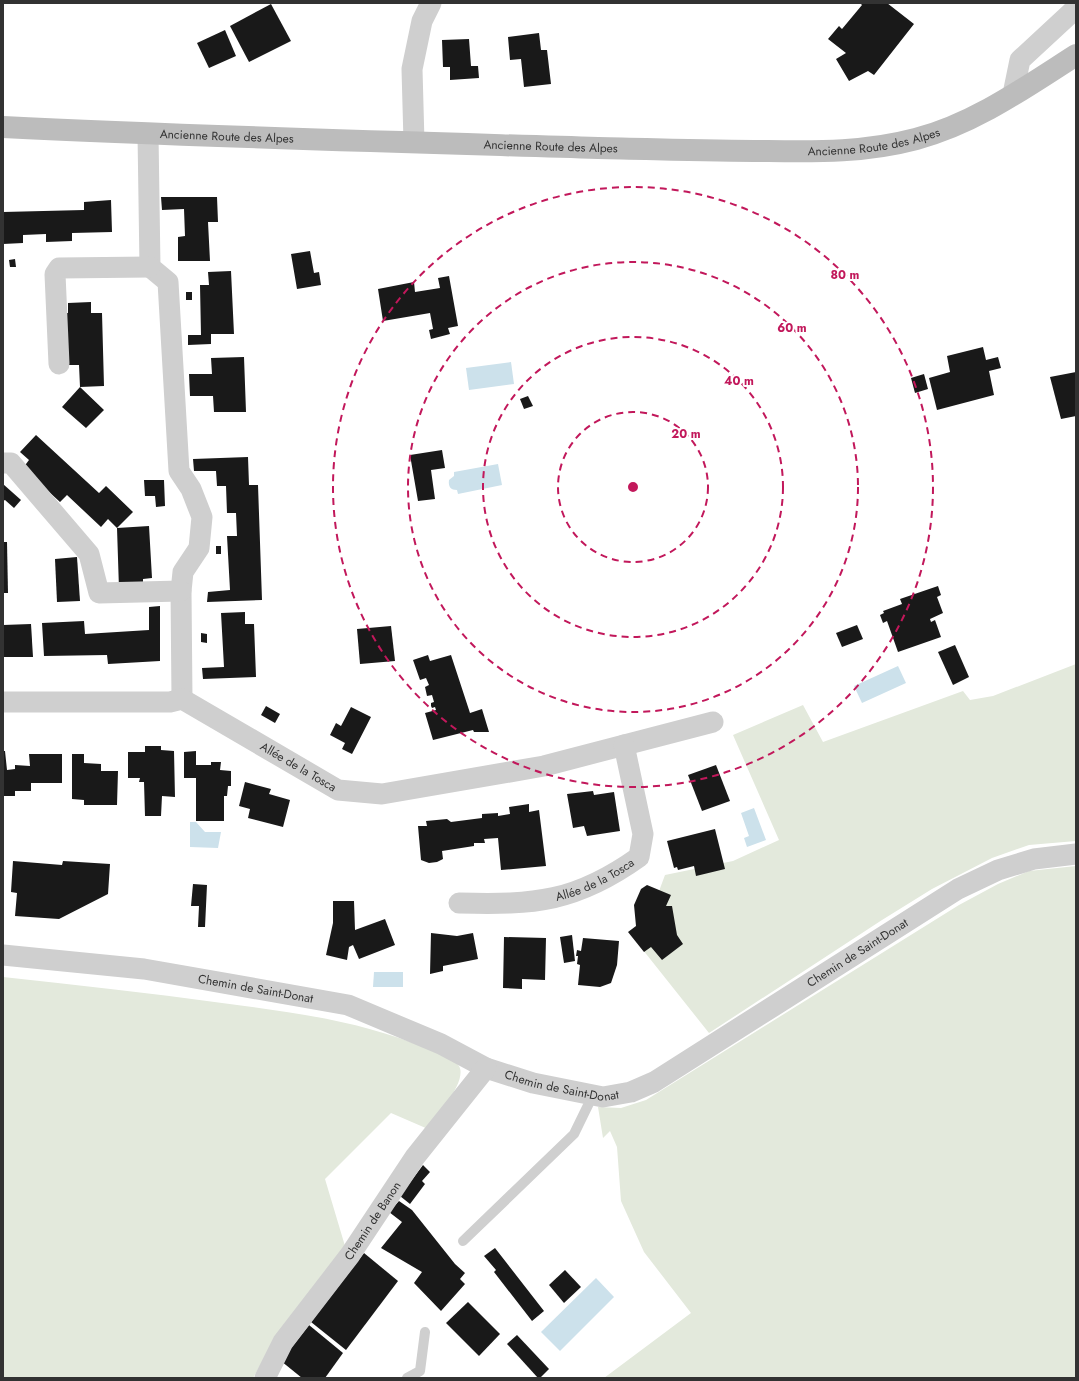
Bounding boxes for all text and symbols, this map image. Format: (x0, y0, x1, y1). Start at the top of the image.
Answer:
street label: Ancienne Route des Alpes (807, 123, 943, 160)
street label: Ancienne Route des Alpes (159, 125, 294, 148)
street label: Ancienne Route des Alpes (483, 136, 618, 157)
text: 80 m (831, 266, 860, 284)
text: 60 m (777, 319, 807, 337)
text: 40 m (724, 372, 754, 390)
text: 20 m (671, 425, 701, 443)
centre of rings (626, 480, 640, 494)
street label: Allée de la Tosca (257, 738, 340, 796)
street label: Allée de la Tosca (554, 854, 638, 906)
street label: Chemin de Saint-Donat (803, 914, 912, 992)
street label: Chemin de Saint-Donat (197, 970, 315, 1008)
street label: Chemin de Saint-Donat (502, 1065, 620, 1106)
street label: Chemin de Banon (340, 1178, 405, 1264)

